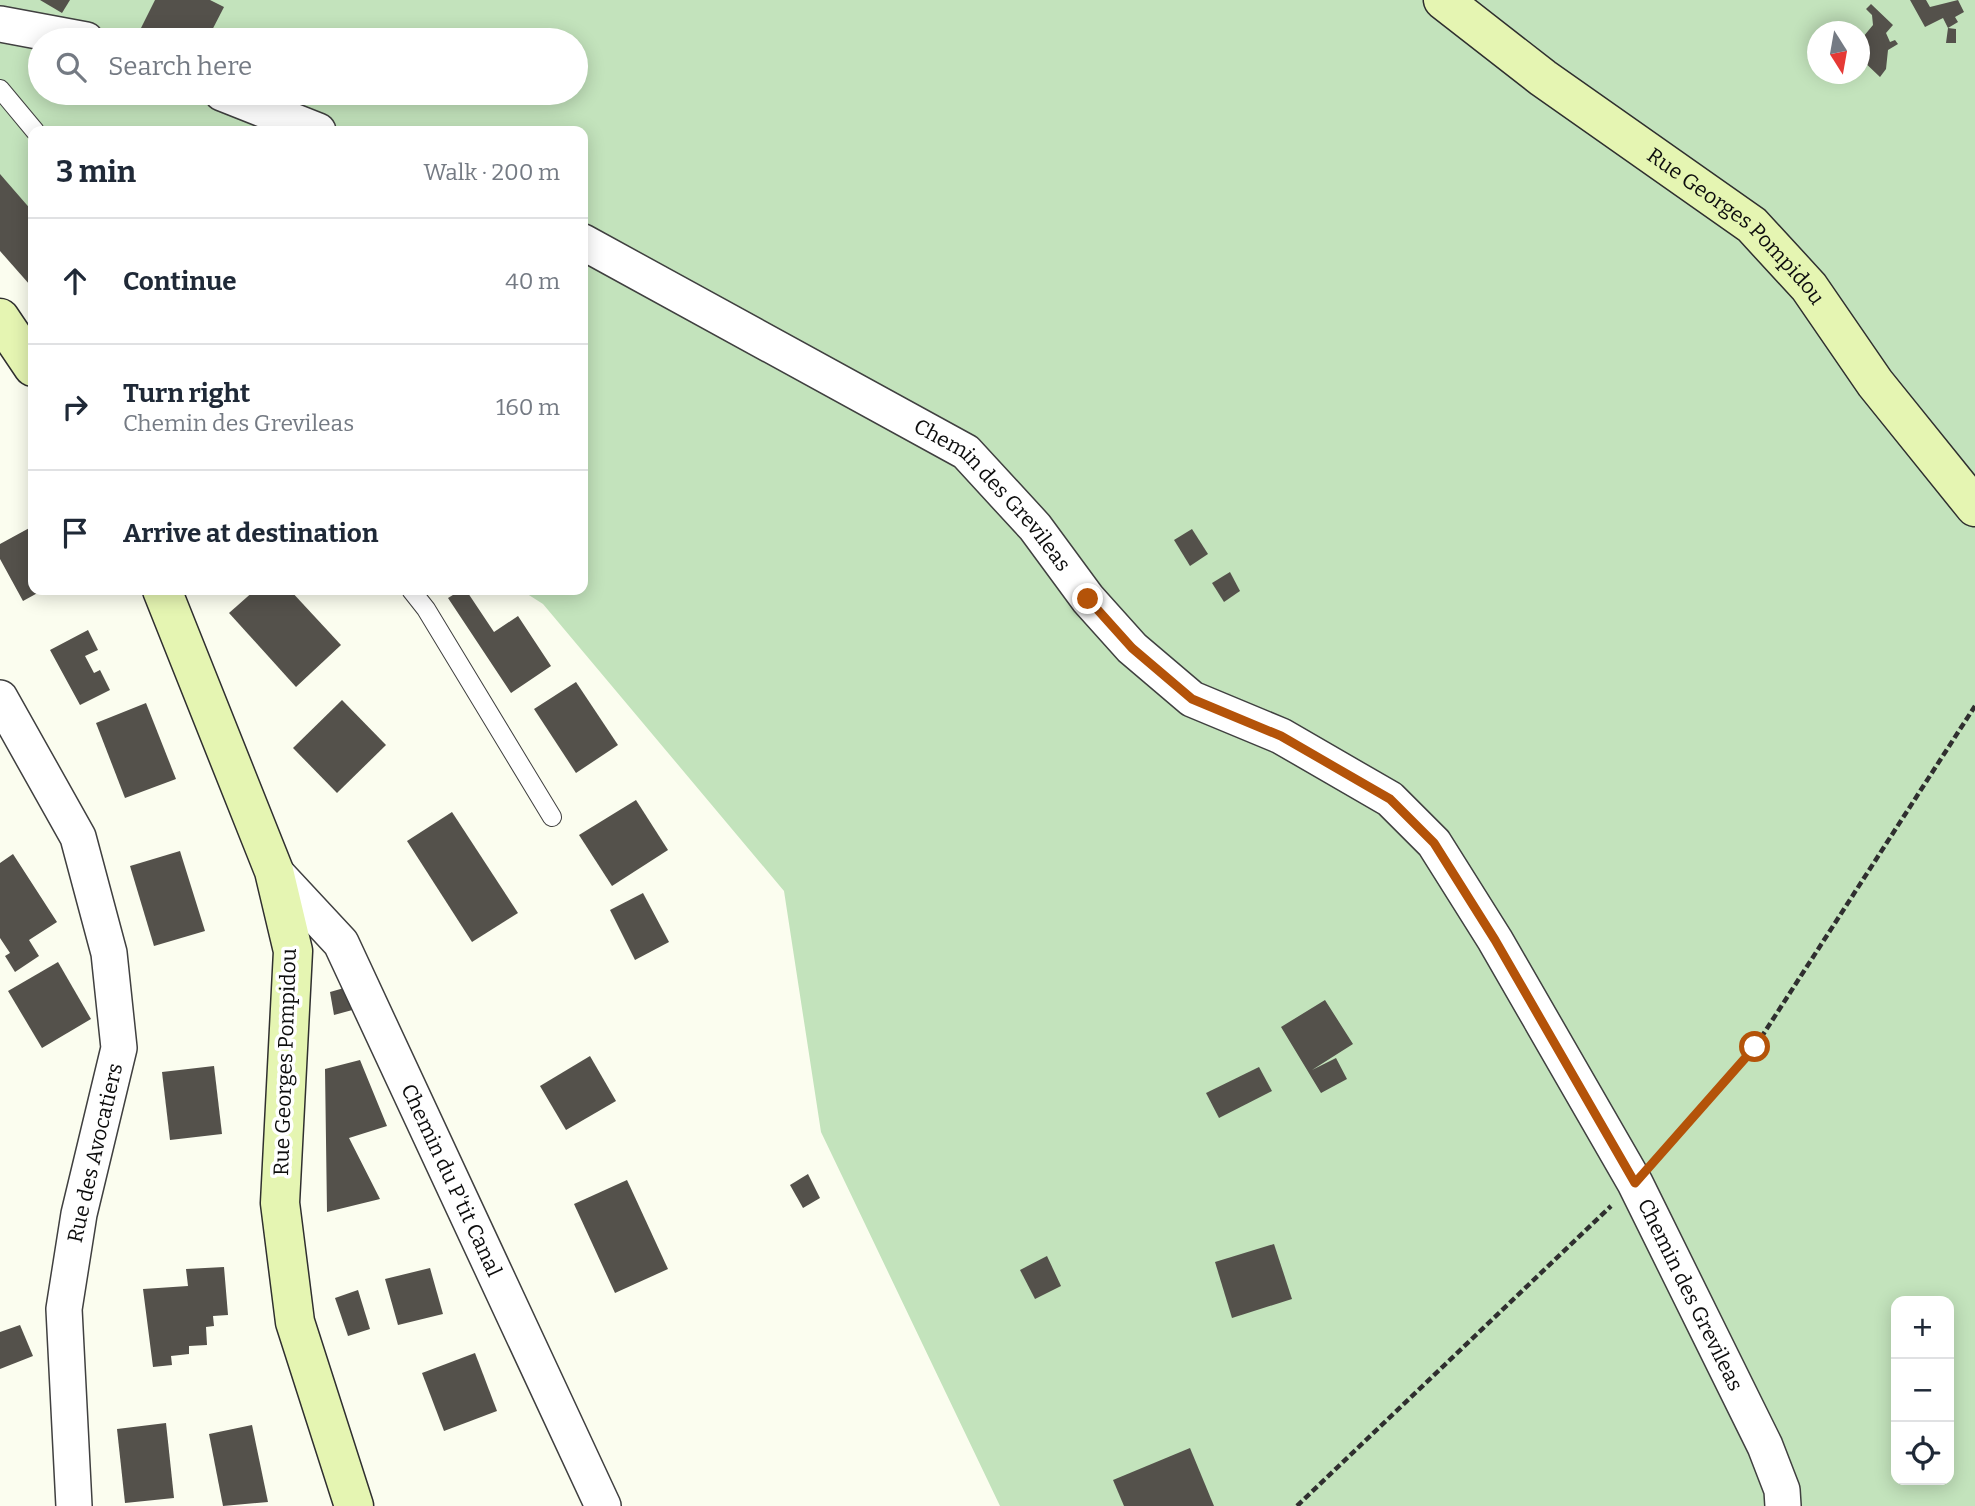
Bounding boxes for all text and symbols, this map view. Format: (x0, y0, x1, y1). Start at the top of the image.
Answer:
north arrow (1807, 21, 1870, 84)
search box (28, 28, 588, 105)
icon: search (52, 48, 90, 86)
text: Search here (108, 51, 252, 82)
street label: Rue Georges Pompidou (1642, 142, 1830, 310)
text: 3 min (56, 154, 136, 190)
text: Walk · 200 m (424, 158, 560, 186)
icon: ahead (56, 262, 94, 300)
text: Continue (123, 266, 237, 297)
text: 40 m (505, 267, 560, 295)
text: Turn right (123, 378, 250, 409)
icon: right (56, 388, 94, 426)
text: 160 m (496, 393, 560, 421)
text: Chemin des Grevileas (123, 409, 354, 437)
street label: Chemin des Grevileas (909, 413, 1076, 577)
icon: arrive (56, 514, 94, 552)
text: Arrive at destination (123, 518, 378, 549)
route end (1072, 583, 1103, 614)
street label: Rue Georges Pompidou (268, 948, 302, 1176)
route start (1739, 1031, 1770, 1062)
street label: Rue des Avocatiers (62, 1061, 128, 1245)
street label: Chemin du P'tit Canal (395, 1080, 507, 1281)
street label: Chemin des Grevileas (1632, 1194, 1749, 1395)
map controls (1891, 1296, 1954, 1485)
button: + (1891, 1296, 1954, 1359)
button: − (1891, 1359, 1954, 1422)
button: locate (1891, 1422, 1954, 1485)

